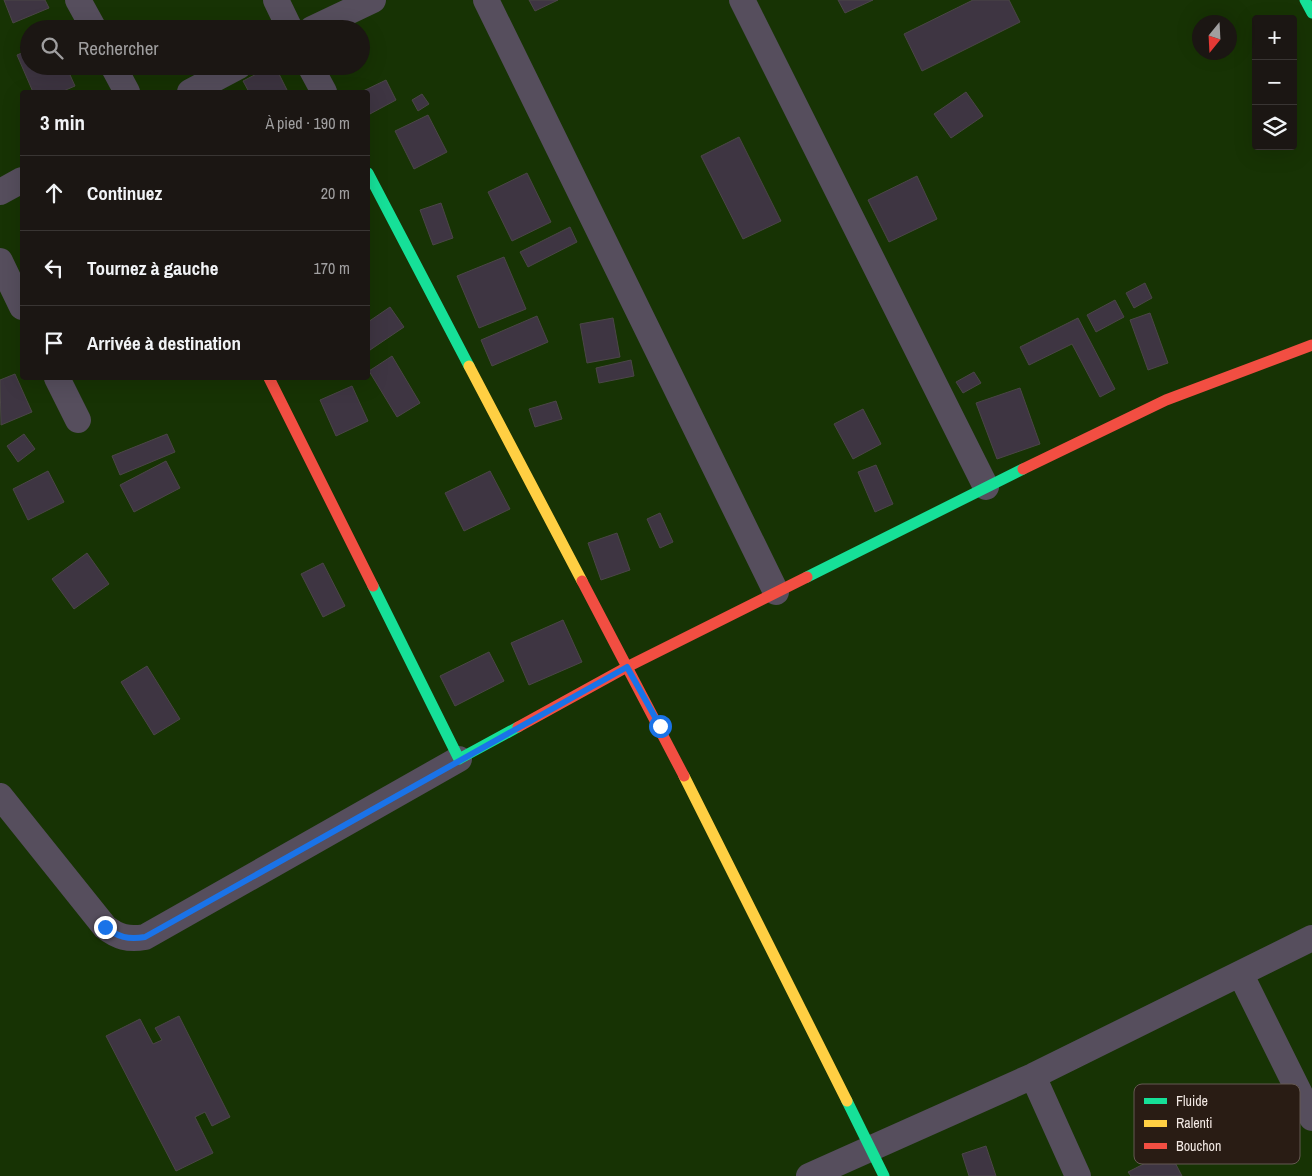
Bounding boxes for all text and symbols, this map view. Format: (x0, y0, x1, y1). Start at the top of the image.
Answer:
north arrow (1192, 15, 1237, 60)
map controls (1252, 15, 1297, 150)
button: + (1252, 15, 1297, 60)
search box (20, 20, 370, 75)
icon: search (38, 34, 66, 62)
text: Rechercher (78, 35, 159, 61)
button: − (1252, 60, 1297, 105)
button: layers (1252, 105, 1297, 150)
text: 3 min (40, 108, 85, 137)
text: À pied · 190 m (265, 112, 350, 134)
icon: ahead (40, 179, 68, 207)
text: Continuez (87, 180, 162, 206)
text: 20 m (321, 182, 350, 204)
icon: left (40, 254, 68, 282)
text: Tournez à gauche (87, 255, 218, 281)
text: 170 m (314, 257, 350, 279)
icon: arrive (40, 329, 68, 357)
text: Arrivée à destination (87, 330, 241, 356)
route start (649, 715, 672, 738)
route end (94, 916, 117, 939)
legend (1134, 1084, 1300, 1164)
text: Fluide (1176, 1092, 1208, 1110)
text: Ralenti (1176, 1114, 1212, 1132)
text: Bouchon (1176, 1137, 1221, 1155)

